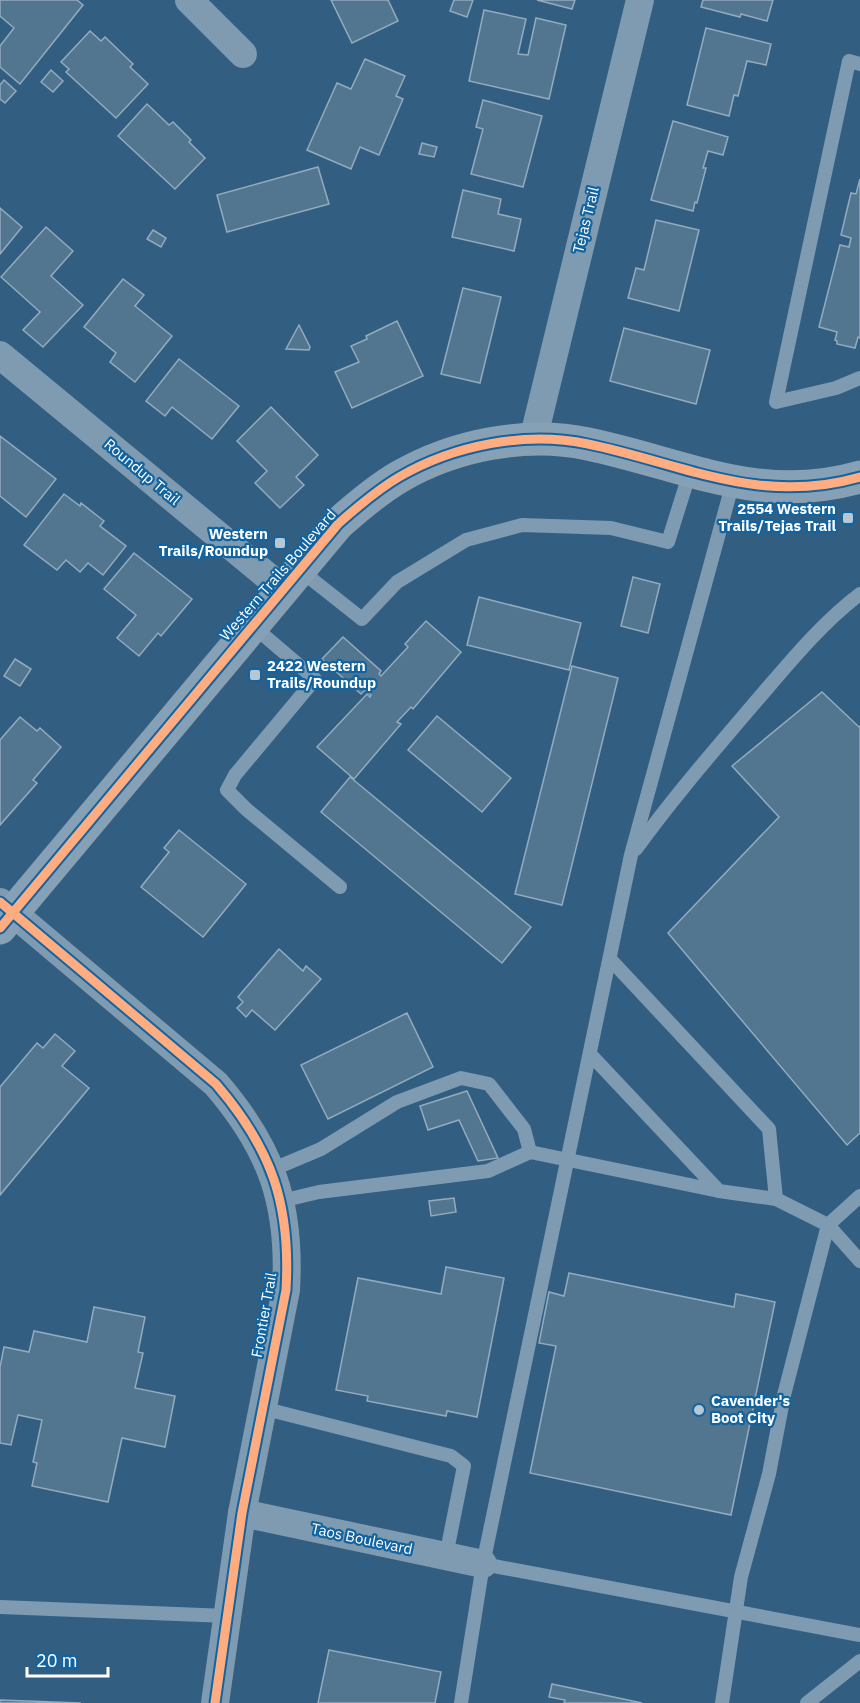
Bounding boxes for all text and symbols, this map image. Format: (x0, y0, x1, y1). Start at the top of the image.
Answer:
street label: Tejas Trail (568, 185, 603, 255)
street label: Roundup Trail (100, 434, 184, 509)
place label: 2554 Western Trails/Tejas Trail (718, 499, 836, 535)
street label: Western Trails Boulevard (215, 505, 340, 644)
marker: 2554 Western Trails/Tejas Trail (841, 511, 855, 525)
place label: Western Trails/Roundup (159, 524, 268, 560)
marker: Western Trails/Roundup (273, 536, 287, 550)
place label: 2422 Western Trails/Roundup (267, 656, 376, 692)
marker: 2422 Western Trails/Roundup (248, 668, 262, 682)
street label: Frontier Trail (247, 1271, 280, 1359)
place label: Cavender's Boot City (711, 1391, 791, 1427)
marker: Cavender's Boot City (692, 1403, 706, 1417)
street label: Taos Boulevard (310, 1519, 414, 1559)
scale bar (27, 1640, 108, 1678)
text: 20 m (36, 1649, 78, 1672)

